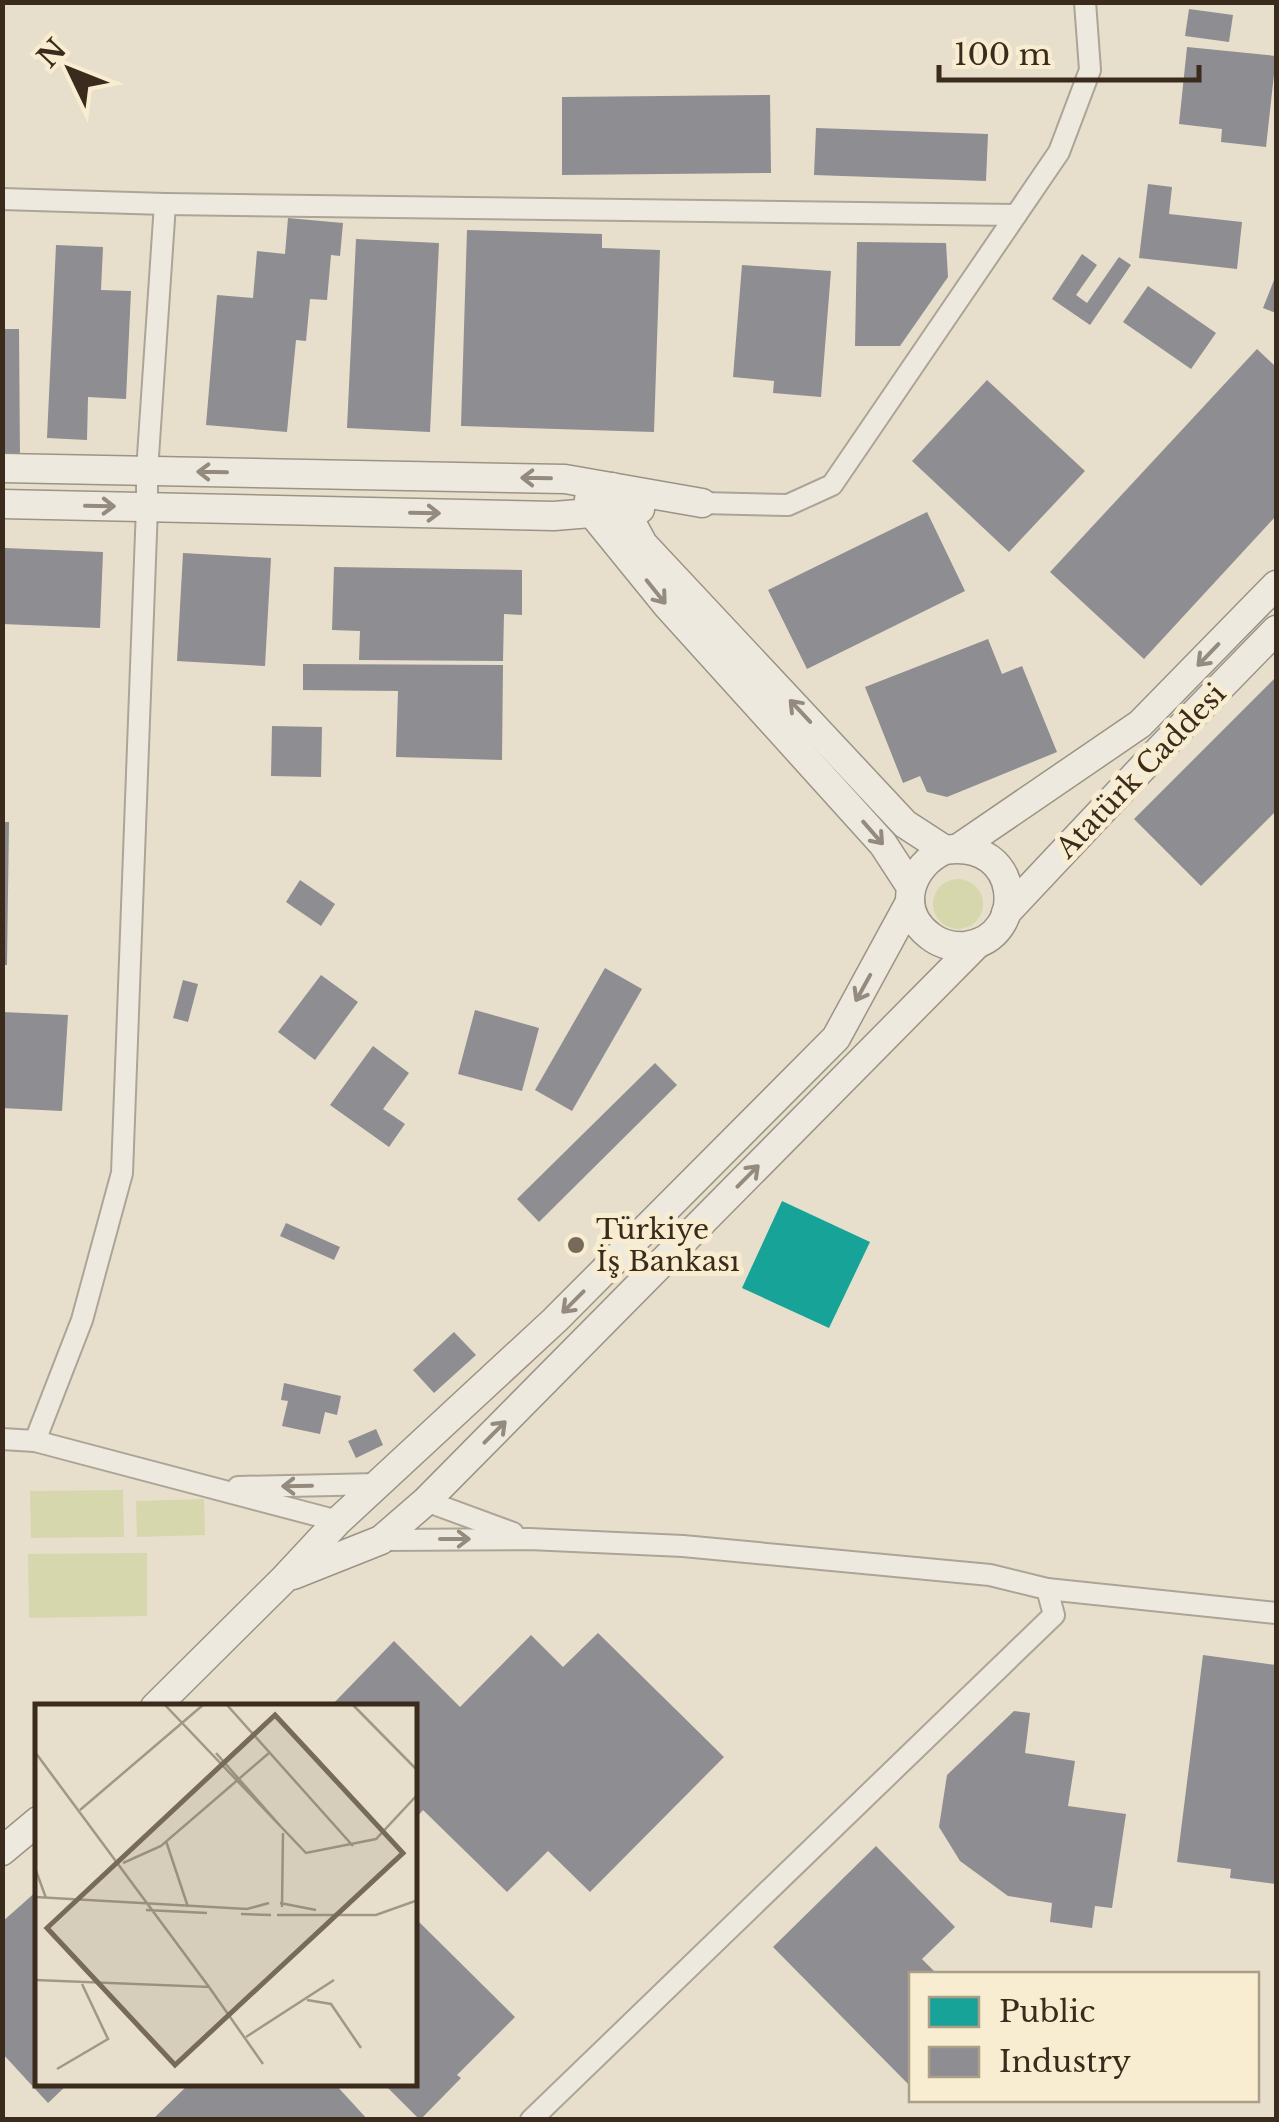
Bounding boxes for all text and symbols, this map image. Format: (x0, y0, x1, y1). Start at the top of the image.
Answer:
north arrow (20, 20, 120, 120)
scale bar (939, 20, 1199, 82)
text: N (30, 32, 74, 75)
text: 100 m (954, 36, 1051, 73)
one-way arrow (196, 462, 228, 481)
one-way arrow (521, 468, 554, 488)
one-way arrow (83, 496, 115, 515)
one-way arrow (408, 504, 440, 522)
one-way arrow (645, 578, 667, 604)
one-way arrow (1196, 642, 1220, 666)
street label: Atatürk Caddesi (1048, 676, 1233, 866)
one-way arrow (789, 699, 812, 724)
one-way arrow (862, 820, 885, 845)
one-way arrow (853, 973, 873, 1002)
one-way arrow (735, 1164, 760, 1189)
place label: Türkiye İş Bankası (596, 1212, 740, 1279)
marker: Türkiye İş Bankası (565, 1234, 587, 1256)
one-way arrow (561, 1290, 585, 1314)
one-way arrow (483, 1421, 507, 1445)
one-way arrow (282, 1476, 314, 1496)
one-way arrow (438, 1530, 471, 1548)
inset map (35, 1704, 418, 2087)
legend (909, 1972, 1259, 2102)
text: Public (999, 1993, 1095, 2030)
text: Industry (999, 2043, 1131, 2080)

